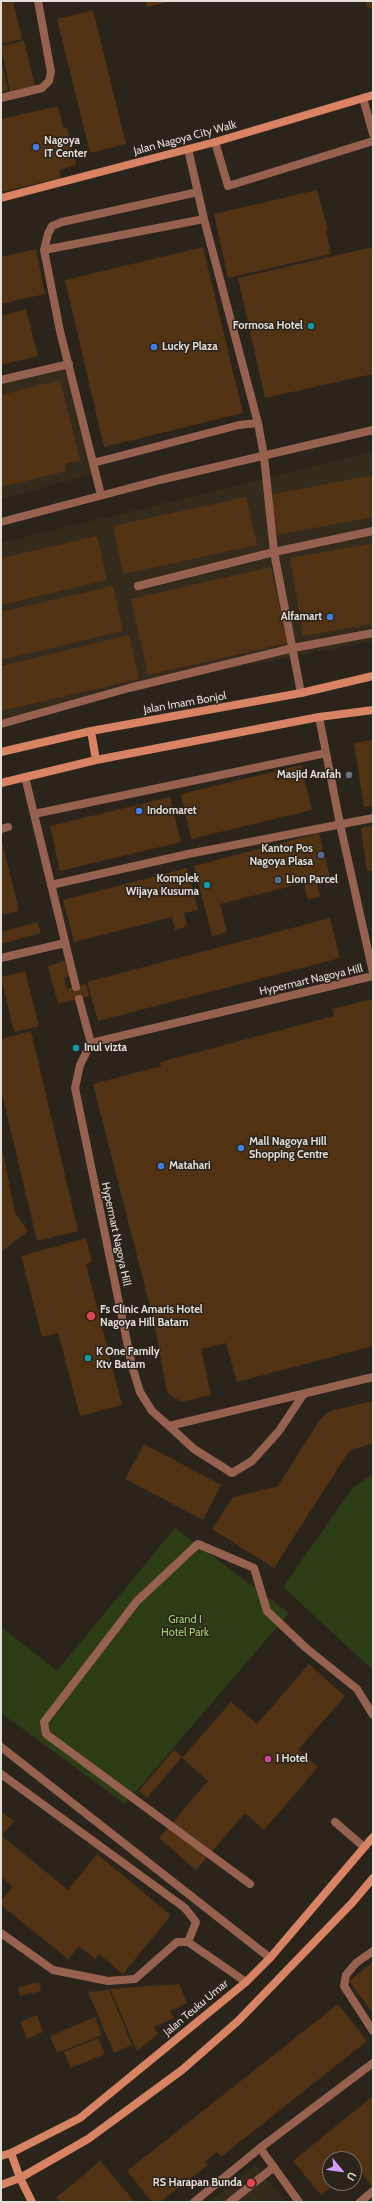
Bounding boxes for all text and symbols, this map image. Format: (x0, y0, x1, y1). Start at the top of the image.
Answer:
street label: Jalan Nagoya City Walk (132, 118, 238, 158)
place label: Nagoya IT Center (44, 134, 87, 160)
marker: Nagoya IT Center (31, 142, 41, 152)
place label: Formosa Hotel (233, 319, 303, 333)
marker: Formosa Hotel (306, 321, 316, 331)
place label: Lucky Plaza (162, 340, 218, 354)
marker: Lucky Plaza (149, 342, 159, 352)
place label: Alfamart (281, 610, 322, 624)
marker: Alfamart (325, 612, 335, 622)
street label: Jalan Imam Bonjol (143, 689, 227, 717)
place label: Masjid Arafah (277, 768, 341, 782)
marker: Masjid Arafah (344, 770, 354, 780)
place label: Indomaret (147, 804, 197, 818)
marker: Indomaret (134, 806, 144, 816)
place label: Kantor Pos Nagoya Plasa (249, 842, 313, 868)
marker: Kantor Pos Nagoya Plasa (316, 850, 326, 860)
place label: Komplek Wijaya Kusuma (126, 872, 199, 898)
place label: Lion Parcel (286, 873, 338, 887)
marker: Lion Parcel (273, 875, 283, 885)
marker: Komplek Wijaya Kusuma (202, 880, 212, 890)
street label: Hypermart Nagoya Hill (258, 962, 364, 998)
place label: Inul vizta (84, 1041, 127, 1055)
marker: Inul vizta (71, 1043, 81, 1053)
place label: Mall Nagoya Hill Shopping Centre (249, 1135, 328, 1161)
marker: Mall Nagoya Hill Shopping Centre (236, 1143, 246, 1153)
place label: Matahari (169, 1159, 211, 1173)
marker: Matahari (156, 1161, 166, 1171)
street label: Hypermart Nagoya Hill (99, 1181, 133, 1287)
place label: Fs Clinic Amaris Hotel Nagoya Hill Batam (100, 1303, 203, 1329)
marker: Fs Clinic Amaris Hotel Nagoya Hill Batam (85, 1310, 97, 1322)
place label: K One Family Ktv Batam (96, 1345, 160, 1371)
marker: K One Family Ktv Batam (83, 1353, 93, 1363)
park label: Grand I Hotel Park (161, 1613, 209, 1639)
place label: I Hotel (276, 1752, 308, 1766)
marker: I Hotel (263, 1754, 273, 1764)
street label: Jalan Teuku Umar (161, 1977, 231, 2039)
north arrow (322, 2151, 362, 2191)
text: U (344, 2169, 360, 2183)
place label: RS Harapan Bunda (153, 2176, 242, 2190)
marker: RS Harapan Bunda (245, 2177, 257, 2189)

